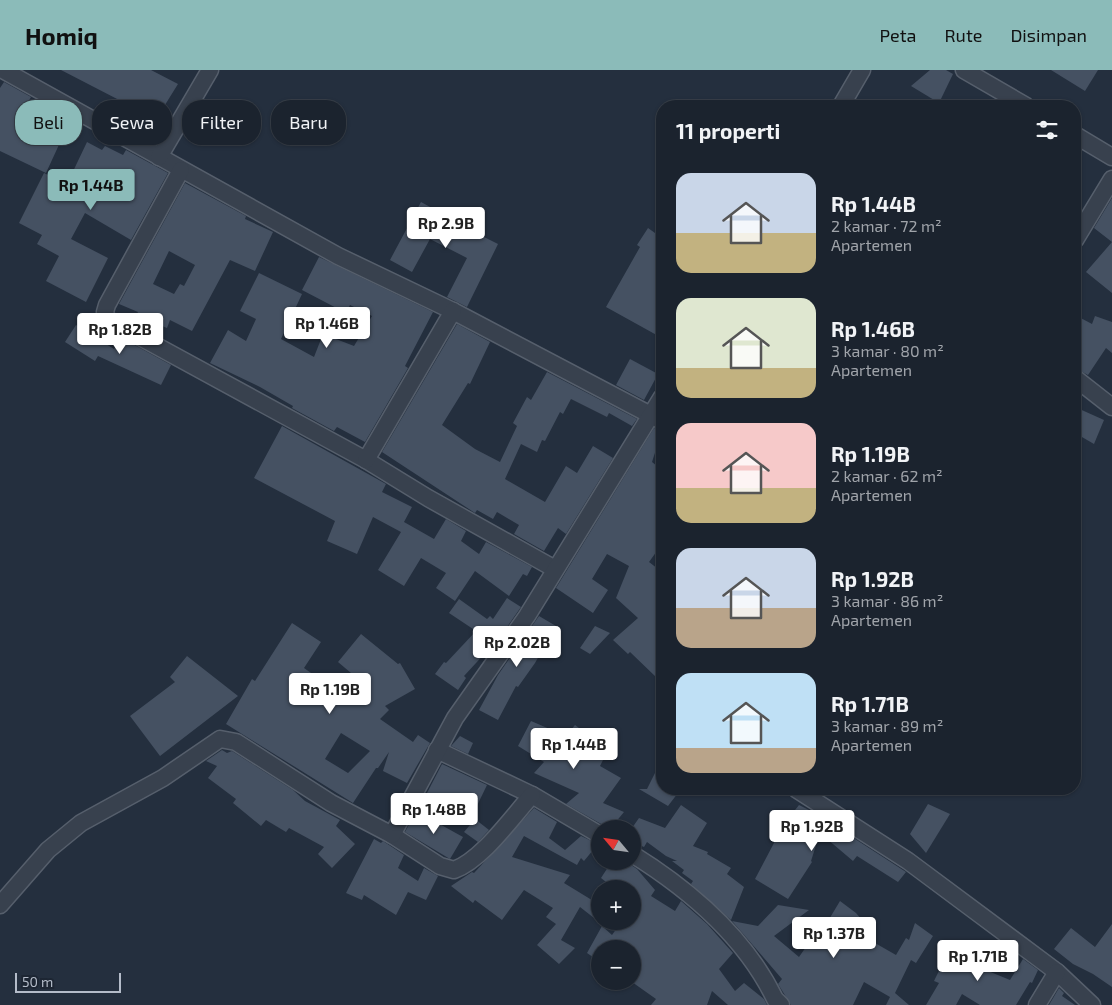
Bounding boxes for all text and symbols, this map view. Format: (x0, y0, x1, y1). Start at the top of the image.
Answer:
text: Homiq (25, 21, 98, 50)
text: Peta (880, 24, 917, 46)
text: Rute (945, 24, 982, 46)
text: Disimpan (1010, 24, 1087, 46)
chip: Beli (15, 100, 82, 145)
chip: Sewa (92, 100, 172, 145)
chip: Filter (182, 100, 261, 145)
chip: Baru (271, 100, 346, 145)
icon: filters (1033, 116, 1061, 144)
text: 11 properti (676, 118, 780, 143)
pin: Rp 1.44B (39, 168, 143, 211)
text: Rp 1.44B (59, 175, 123, 194)
text: Rp 1.44B (831, 191, 916, 216)
icon: home (716, 193, 776, 253)
pin: Rp 2.9B (400, 206, 492, 249)
text: Rp 2.9B (418, 213, 474, 232)
text: 2 kamar · 72 m² (831, 216, 942, 235)
text: Apartemen (831, 235, 912, 254)
pin: Rp 1.46B (275, 306, 379, 349)
pin: Rp 1.82B (68, 312, 172, 355)
text: Rp 1.46B (295, 313, 359, 332)
text: Rp 1.46B (831, 316, 915, 341)
icon: home (716, 318, 776, 378)
text: Rp 1.82B (88, 319, 152, 338)
text: 3 kamar · 80 m² (831, 341, 944, 360)
text: Apartemen (831, 360, 912, 379)
text: Rp 1.19B (831, 441, 910, 466)
icon: home (716, 443, 776, 503)
text: 2 kamar · 62 m² (831, 466, 943, 485)
text: Apartemen (831, 485, 912, 504)
text: Rp 1.92B (831, 566, 914, 591)
icon: home (716, 568, 776, 628)
text: 3 kamar · 86 m² (831, 591, 943, 610)
text: Apartemen (831, 610, 912, 629)
pin: Rp 2.02B (465, 626, 569, 668)
text: Rp 2.02B (484, 632, 550, 651)
pin: Rp 1.19B (278, 672, 382, 715)
text: Rp 1.19B (300, 679, 360, 698)
text: Rp 1.71B (831, 691, 909, 716)
icon: home (716, 693, 776, 753)
text: 3 kamar · 89 m² (831, 716, 943, 735)
pin: Rp 1.44B (522, 728, 626, 770)
text: Rp 1.44B (542, 734, 606, 753)
text: Apartemen (831, 735, 912, 754)
pin: Rp 1.48B (382, 792, 486, 835)
text: Rp 1.48B (402, 799, 466, 818)
pin: Rp 1.92B (760, 810, 864, 852)
text: Rp 1.92B (780, 816, 844, 835)
north arrow (591, 820, 641, 870)
map controls (591, 820, 641, 990)
button: + (591, 880, 641, 930)
pin: Rp 1.37B (782, 916, 886, 959)
text: Rp 1.37B (803, 923, 865, 942)
button: − (591, 940, 641, 990)
pin: Rp 1.71B (926, 940, 1030, 982)
text: Rp 1.71B (948, 946, 1008, 965)
scale bar (15, 970, 121, 993)
text: 50 m (22, 973, 53, 990)

